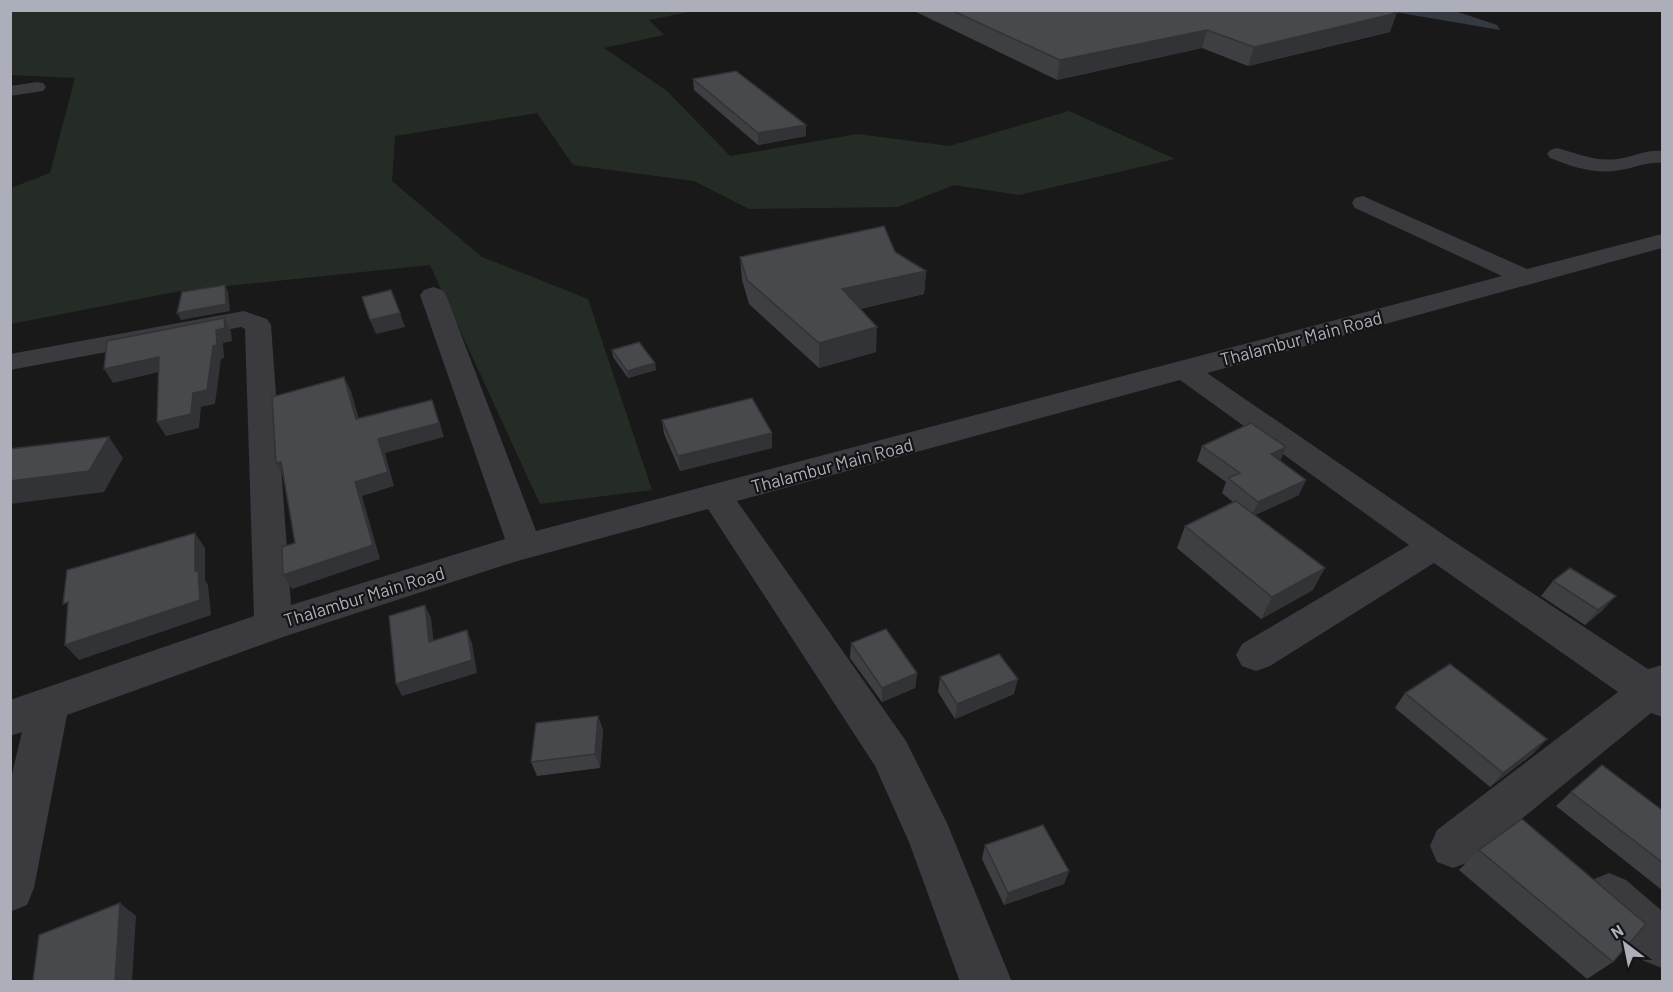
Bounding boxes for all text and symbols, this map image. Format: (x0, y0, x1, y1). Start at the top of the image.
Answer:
street label: Thalambur Main Road (1218, 306, 1384, 370)
street label: Thalambur Main Road (749, 433, 915, 497)
street label: Thalambur Main Road (281, 561, 447, 631)
north arrow (1595, 914, 1655, 974)
text: N (1607, 920, 1626, 942)

